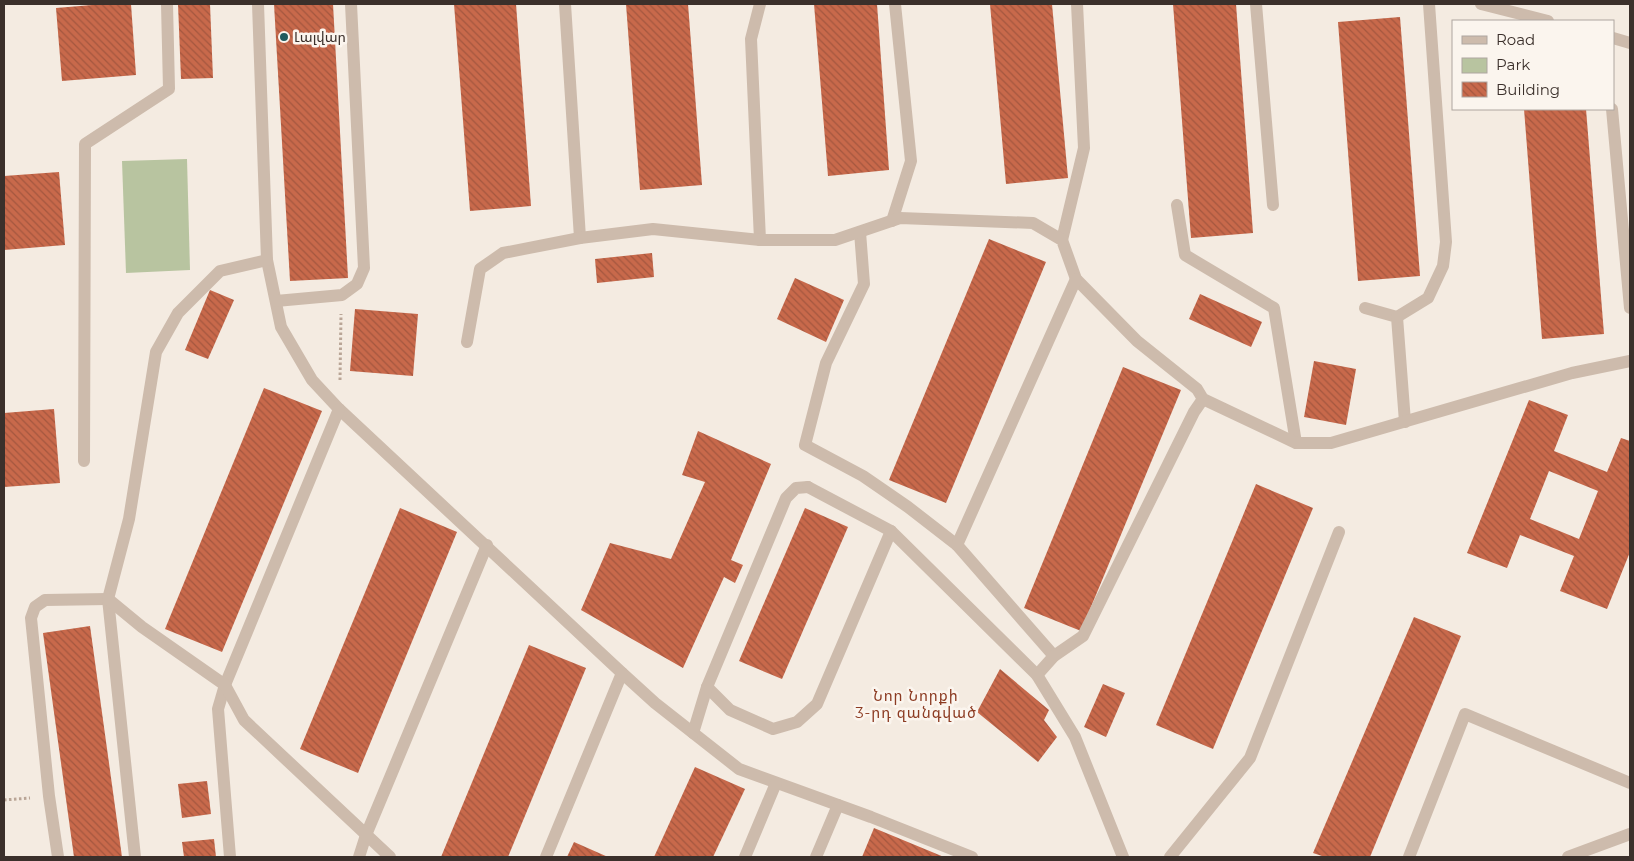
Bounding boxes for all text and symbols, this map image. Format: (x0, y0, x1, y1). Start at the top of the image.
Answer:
legend (1452, 20, 1614, 110)
place label: Լալվար (294, 28, 346, 46)
text: Road (1496, 30, 1535, 49)
marker: Լալվար (278, 31, 290, 43)
text: Park (1496, 55, 1530, 74)
text: Building (1496, 80, 1560, 99)
district label: Նոր Նորքի 3-րդ զանգված (855, 686, 977, 722)

